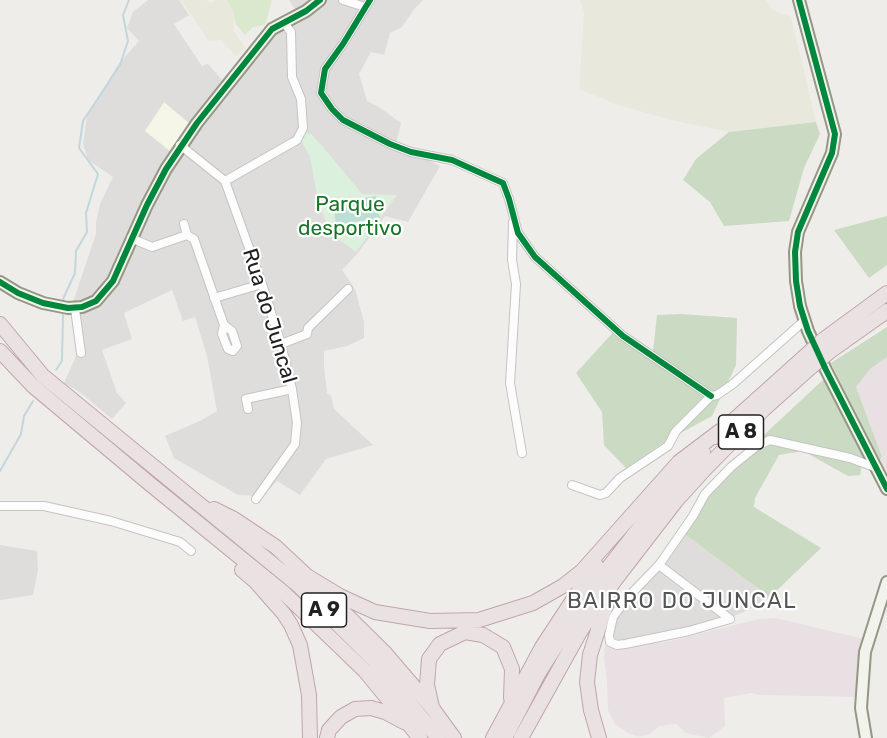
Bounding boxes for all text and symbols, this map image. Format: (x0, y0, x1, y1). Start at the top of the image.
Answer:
park label: Parque desportivo (298, 192, 402, 242)
street label: Rua do Juncal (237, 246, 301, 386)
road number: A 8 (718, 415, 764, 449)
district label: BAIRRO DO JUNCAL (567, 589, 797, 615)
road number: A 9 (302, 593, 346, 627)

